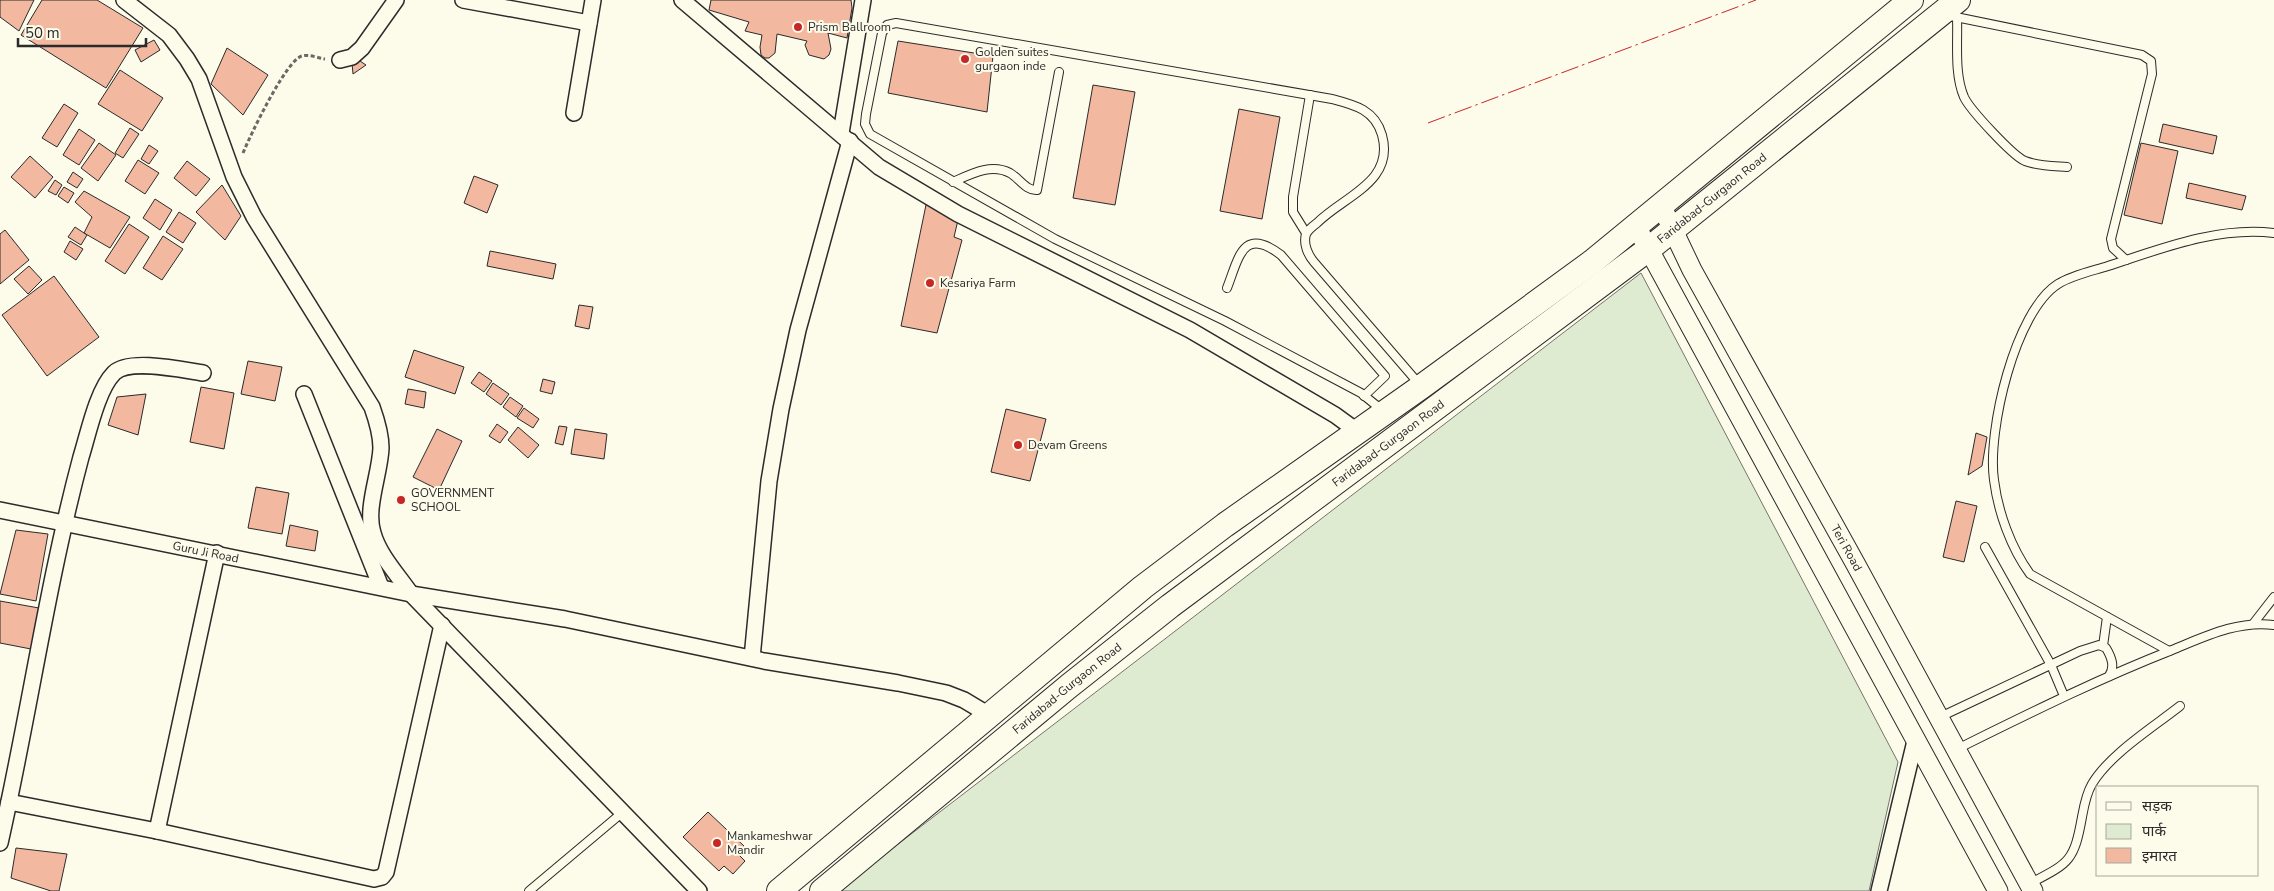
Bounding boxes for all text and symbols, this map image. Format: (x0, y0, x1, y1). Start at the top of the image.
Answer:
scale bar (18, 15, 145, 47)
place label: Prism Ballroom (808, 19, 891, 35)
marker: Prism Ballroom (792, 21, 804, 33)
text: 50 m (25, 23, 60, 43)
place label: Golden suites gurgaon inde (975, 44, 1049, 74)
marker: Golden suites gurgaon inde (959, 53, 971, 65)
street label: Faridabad-Gurgaon Road (1654, 149, 1770, 247)
place label: Kesariya Farm (940, 275, 1016, 291)
marker: Kesariya Farm (924, 277, 936, 289)
street label: Faridabad-Gurgaon Road (1329, 396, 1448, 490)
place label: Devam Greens (1028, 437, 1108, 453)
marker: Devam Greens (1012, 439, 1024, 451)
place label: GOVERNMENT SCHOOL (411, 485, 495, 515)
marker: GOVERNMENT SCHOOL (395, 494, 407, 506)
street label: Teri Road (1827, 522, 1866, 574)
street label: Guru Ji Road (171, 537, 240, 567)
street label: Faridabad-Gurgaon Road (1009, 639, 1125, 738)
legend (2096, 786, 2259, 876)
text: सड़क (2142, 796, 2172, 816)
text: पार्क (2142, 821, 2166, 841)
place label: Mankameshwar Mandir (727, 828, 813, 858)
marker: Mankameshwar Mandir (711, 837, 723, 849)
text: इमारत (2142, 846, 2177, 866)

